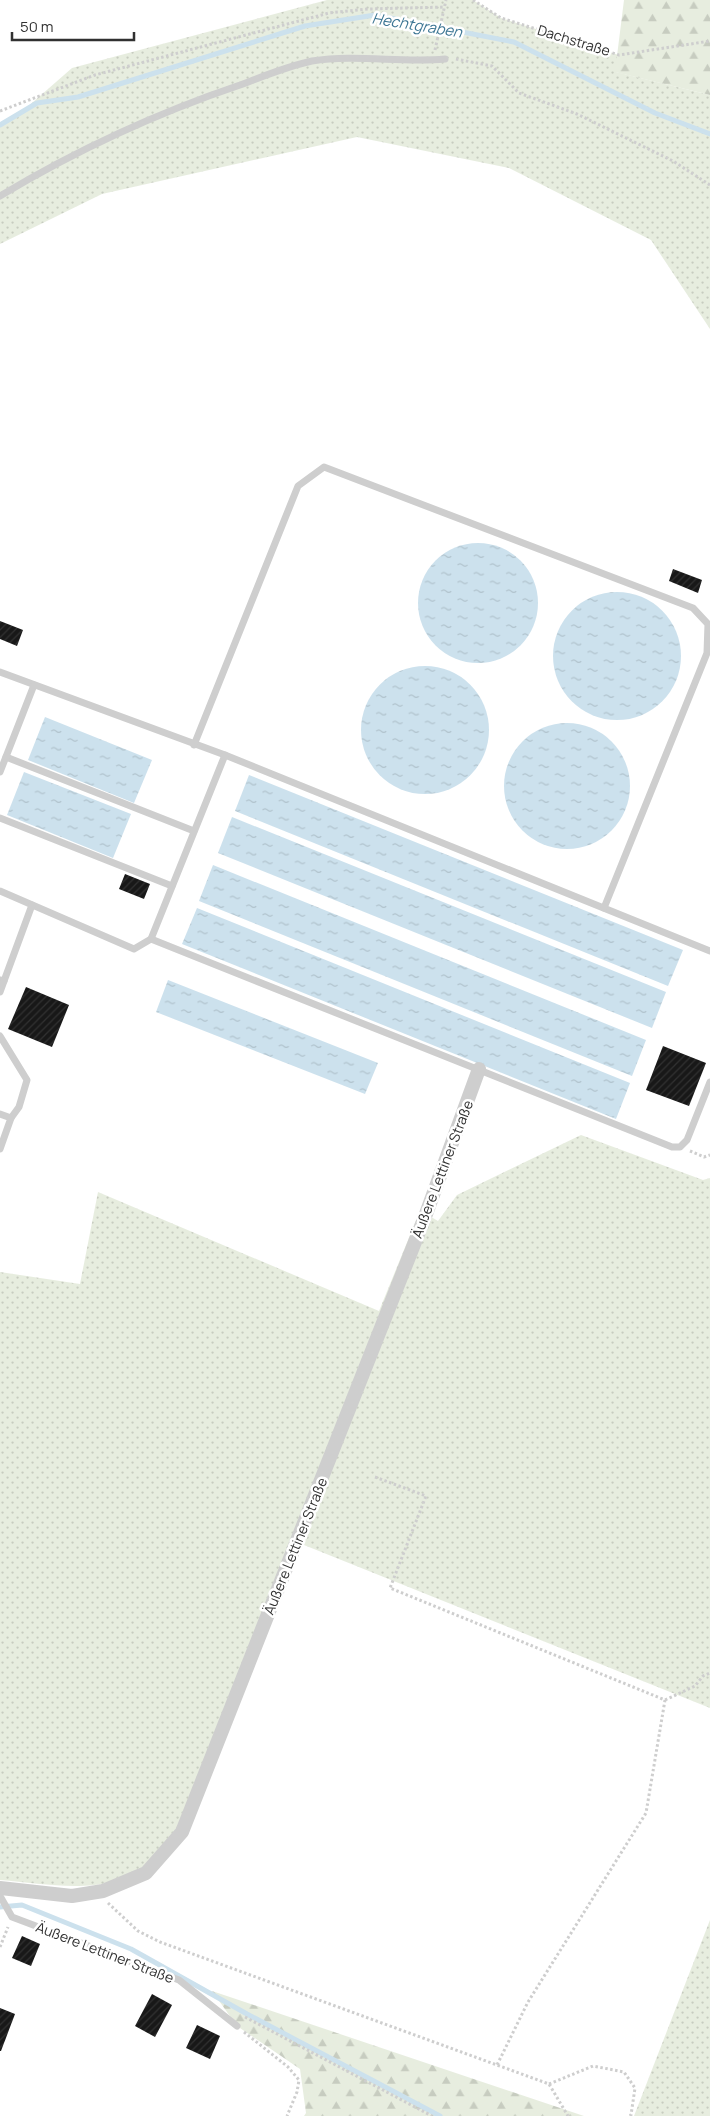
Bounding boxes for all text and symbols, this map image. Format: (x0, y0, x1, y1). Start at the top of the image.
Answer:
water label: Hechtgraben (370, 8, 465, 43)
scale bar (12, 10, 135, 42)
text: 50 m (20, 16, 54, 37)
street label: Dachstraße (535, 20, 613, 60)
street label: Äußere Lettiner Straße (407, 1097, 477, 1241)
street label: Äußere Lettiner Straße (259, 1475, 331, 1617)
street label: Äußere Lettiner Straße (33, 1917, 177, 1987)

